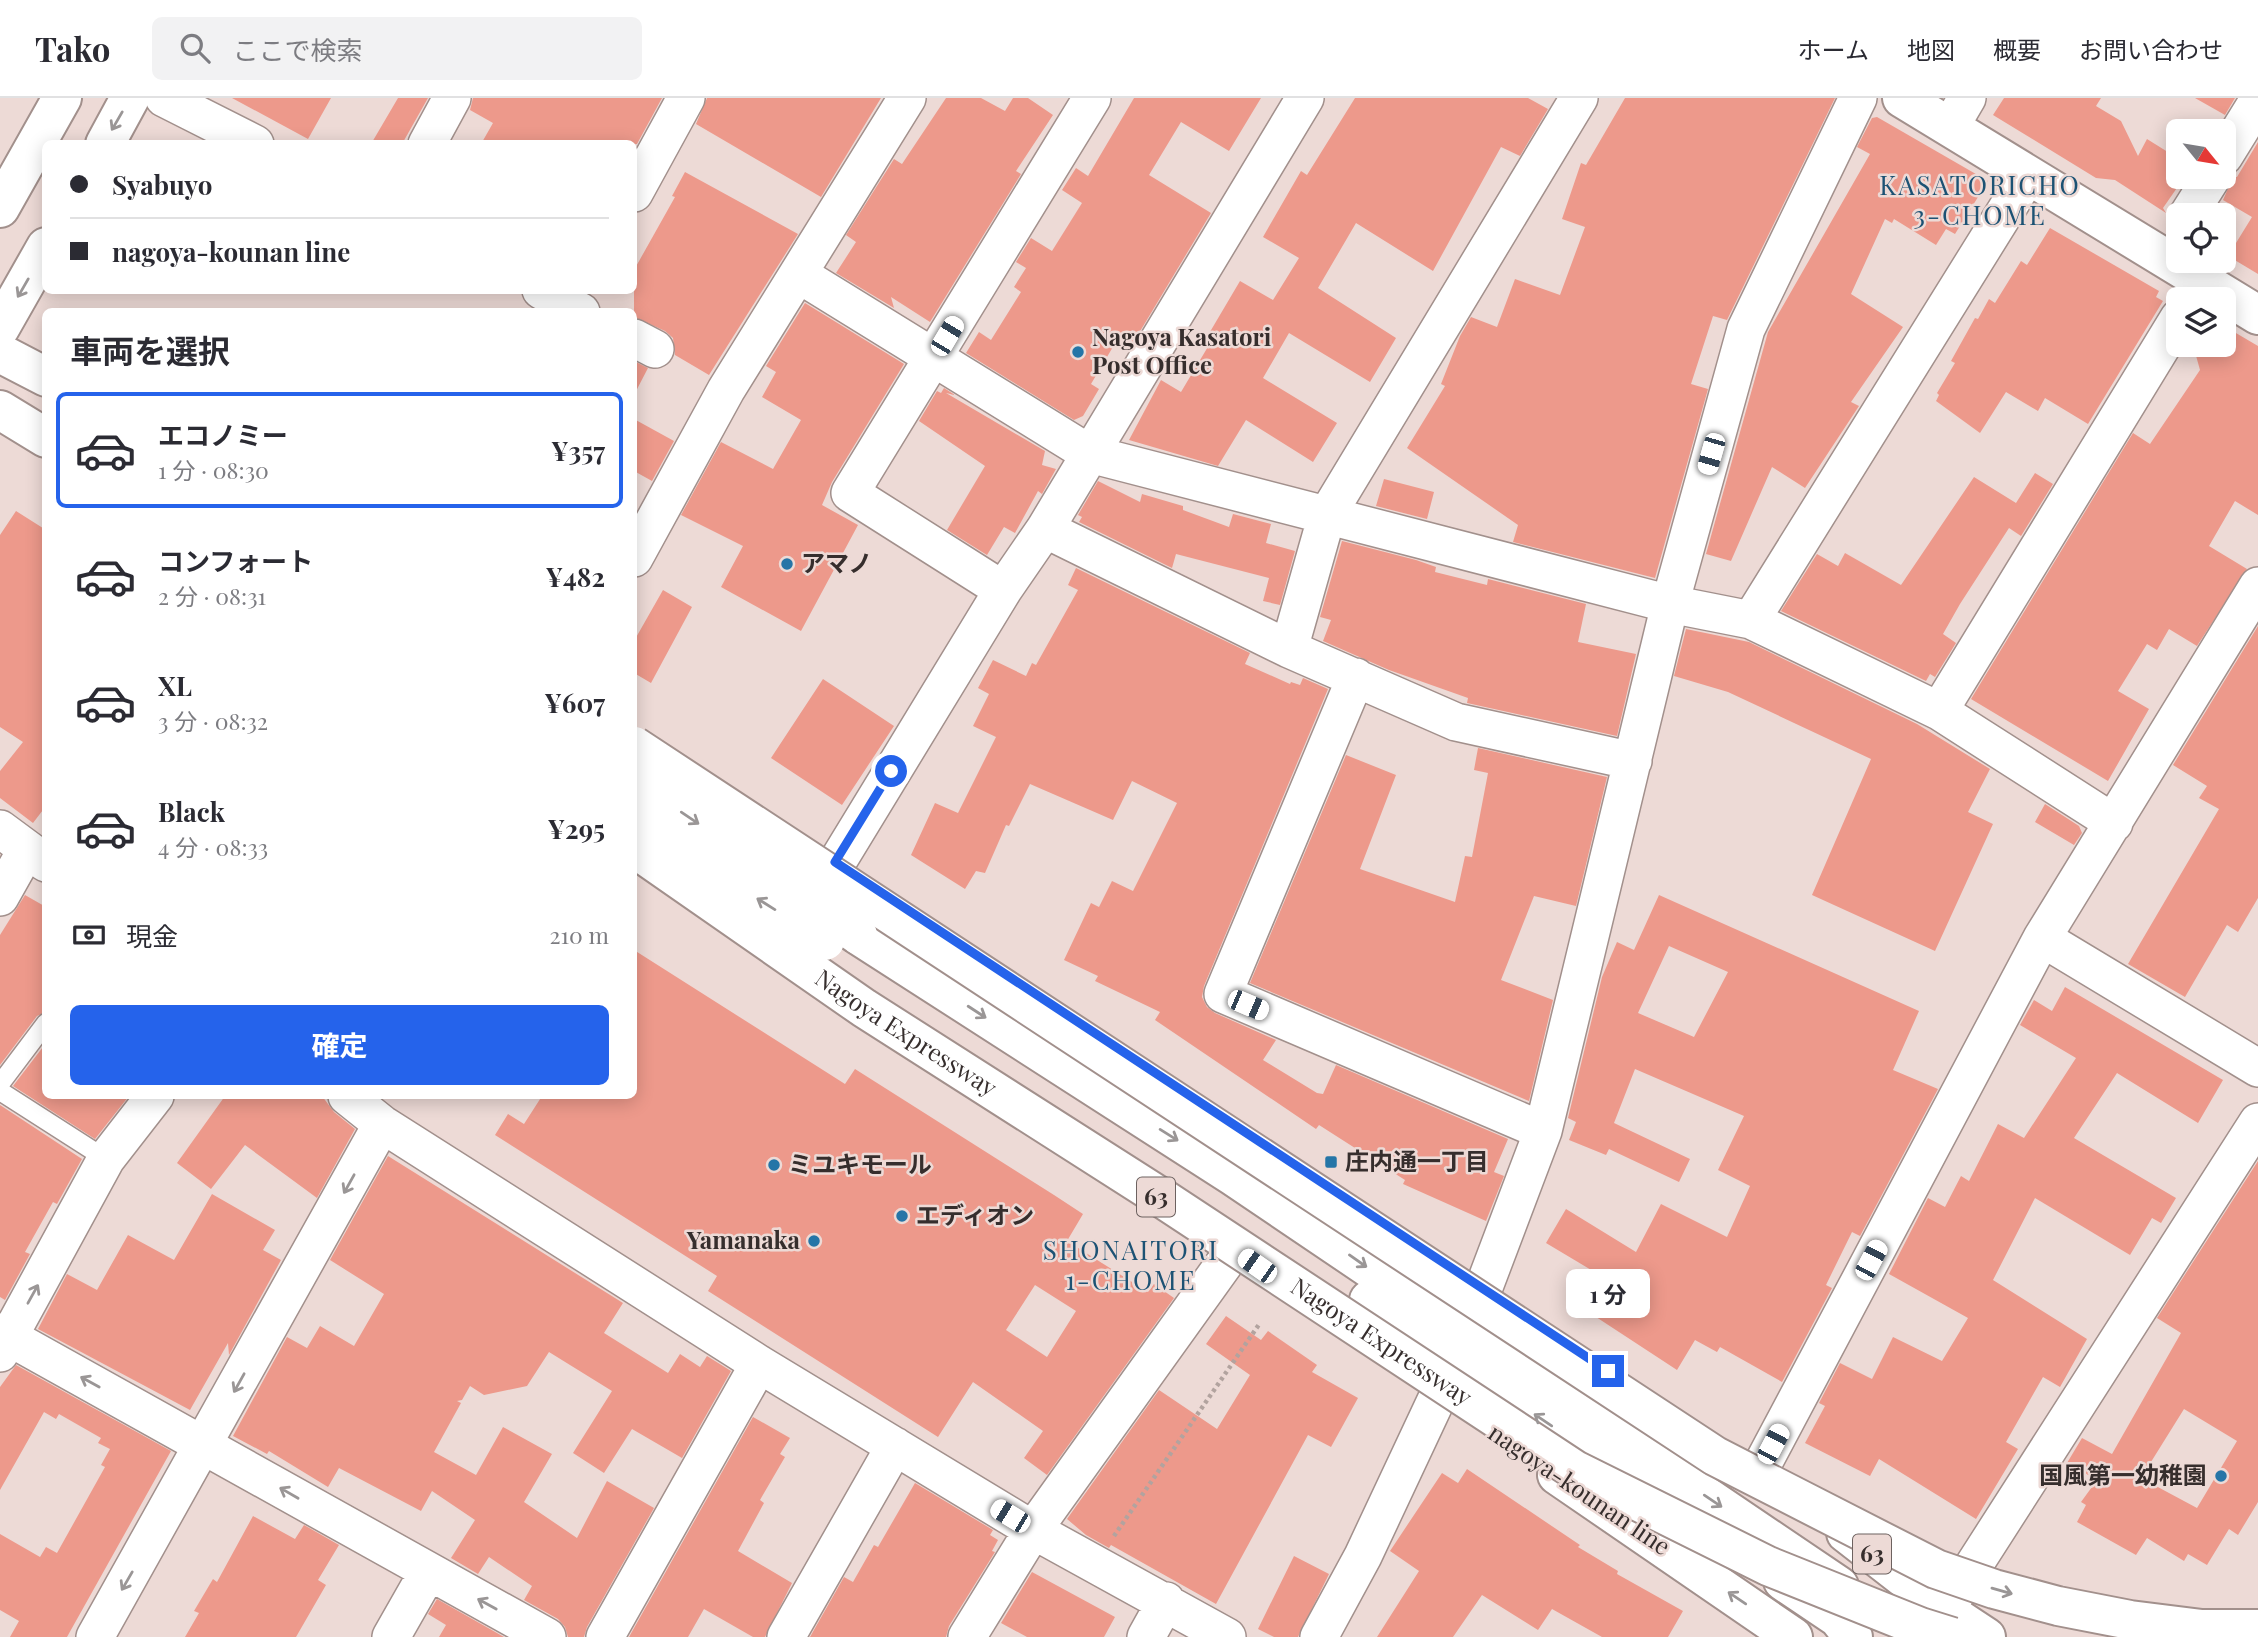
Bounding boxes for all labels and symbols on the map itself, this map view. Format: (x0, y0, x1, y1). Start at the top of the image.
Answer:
one-way arrow (110, 110, 124, 130)
north arrow (2166, 119, 2236, 189)
district label: KASATORICHO 3-CHOME (1879, 167, 2081, 232)
one-way arrow (16, 277, 30, 297)
car (928, 313, 967, 359)
place label: Nagoya Kasatori Post Office (1092, 320, 1272, 380)
marker: Nagoya Kasatori Post Office (1070, 344, 1086, 360)
car (1696, 431, 1727, 477)
place label: アマノ (801, 546, 872, 578)
marker: アマノ (779, 556, 795, 572)
route start (875, 755, 907, 787)
one-way arrow (680, 810, 699, 825)
one-way arrow (756, 897, 776, 911)
street label: Nagoya Expressway (810, 961, 1004, 1103)
car (1225, 987, 1272, 1023)
one-way arrow (967, 1005, 986, 1019)
one-way arrow (1158, 1128, 1178, 1142)
place label: 庄内通一丁目 (1345, 1144, 1489, 1176)
place label: ミユキモール (788, 1147, 932, 1179)
marker: 庄内通一丁目 (1323, 1154, 1339, 1170)
marker: ミユキモール (766, 1157, 782, 1173)
one-way arrow (342, 1173, 356, 1193)
road number: 63 (1137, 1178, 1175, 1216)
place label: エディオン (916, 1198, 1034, 1230)
marker: エディオン (894, 1208, 910, 1224)
place label: Yamanaka (686, 1223, 801, 1255)
district label: SHONAITORI 1-CHOME (1043, 1232, 1219, 1297)
marker: Yamanaka (806, 1233, 822, 1249)
car (1852, 1237, 1891, 1283)
car (1234, 1245, 1281, 1287)
one-way arrow (1347, 1254, 1367, 1268)
street label: Nagoya Expressway (1286, 1269, 1479, 1412)
callout: 1 分 (1566, 1270, 1650, 1318)
one-way arrow (26, 1284, 40, 1304)
route end (1592, 1355, 1624, 1387)
one-way arrow (232, 1372, 245, 1393)
one-way arrow (81, 1375, 101, 1389)
one-way arrow (1534, 1413, 1553, 1427)
street label: nagoya-kounan line (1483, 1416, 1677, 1561)
car (1754, 1421, 1793, 1467)
place label: 国風第一幼稚園 (2039, 1458, 2207, 1490)
marker: 国風第一幼稚園 (2213, 1468, 2229, 1484)
one-way arrow (279, 1486, 300, 1499)
one-way arrow (1703, 1494, 1722, 1508)
car (987, 1496, 1034, 1536)
road number: 63 (1853, 1534, 1891, 1574)
one-way arrow (120, 1570, 134, 1590)
one-way arrow (1990, 1585, 2013, 1598)
one-way arrow (1728, 1591, 1747, 1605)
one-way arrow (477, 1597, 498, 1611)

